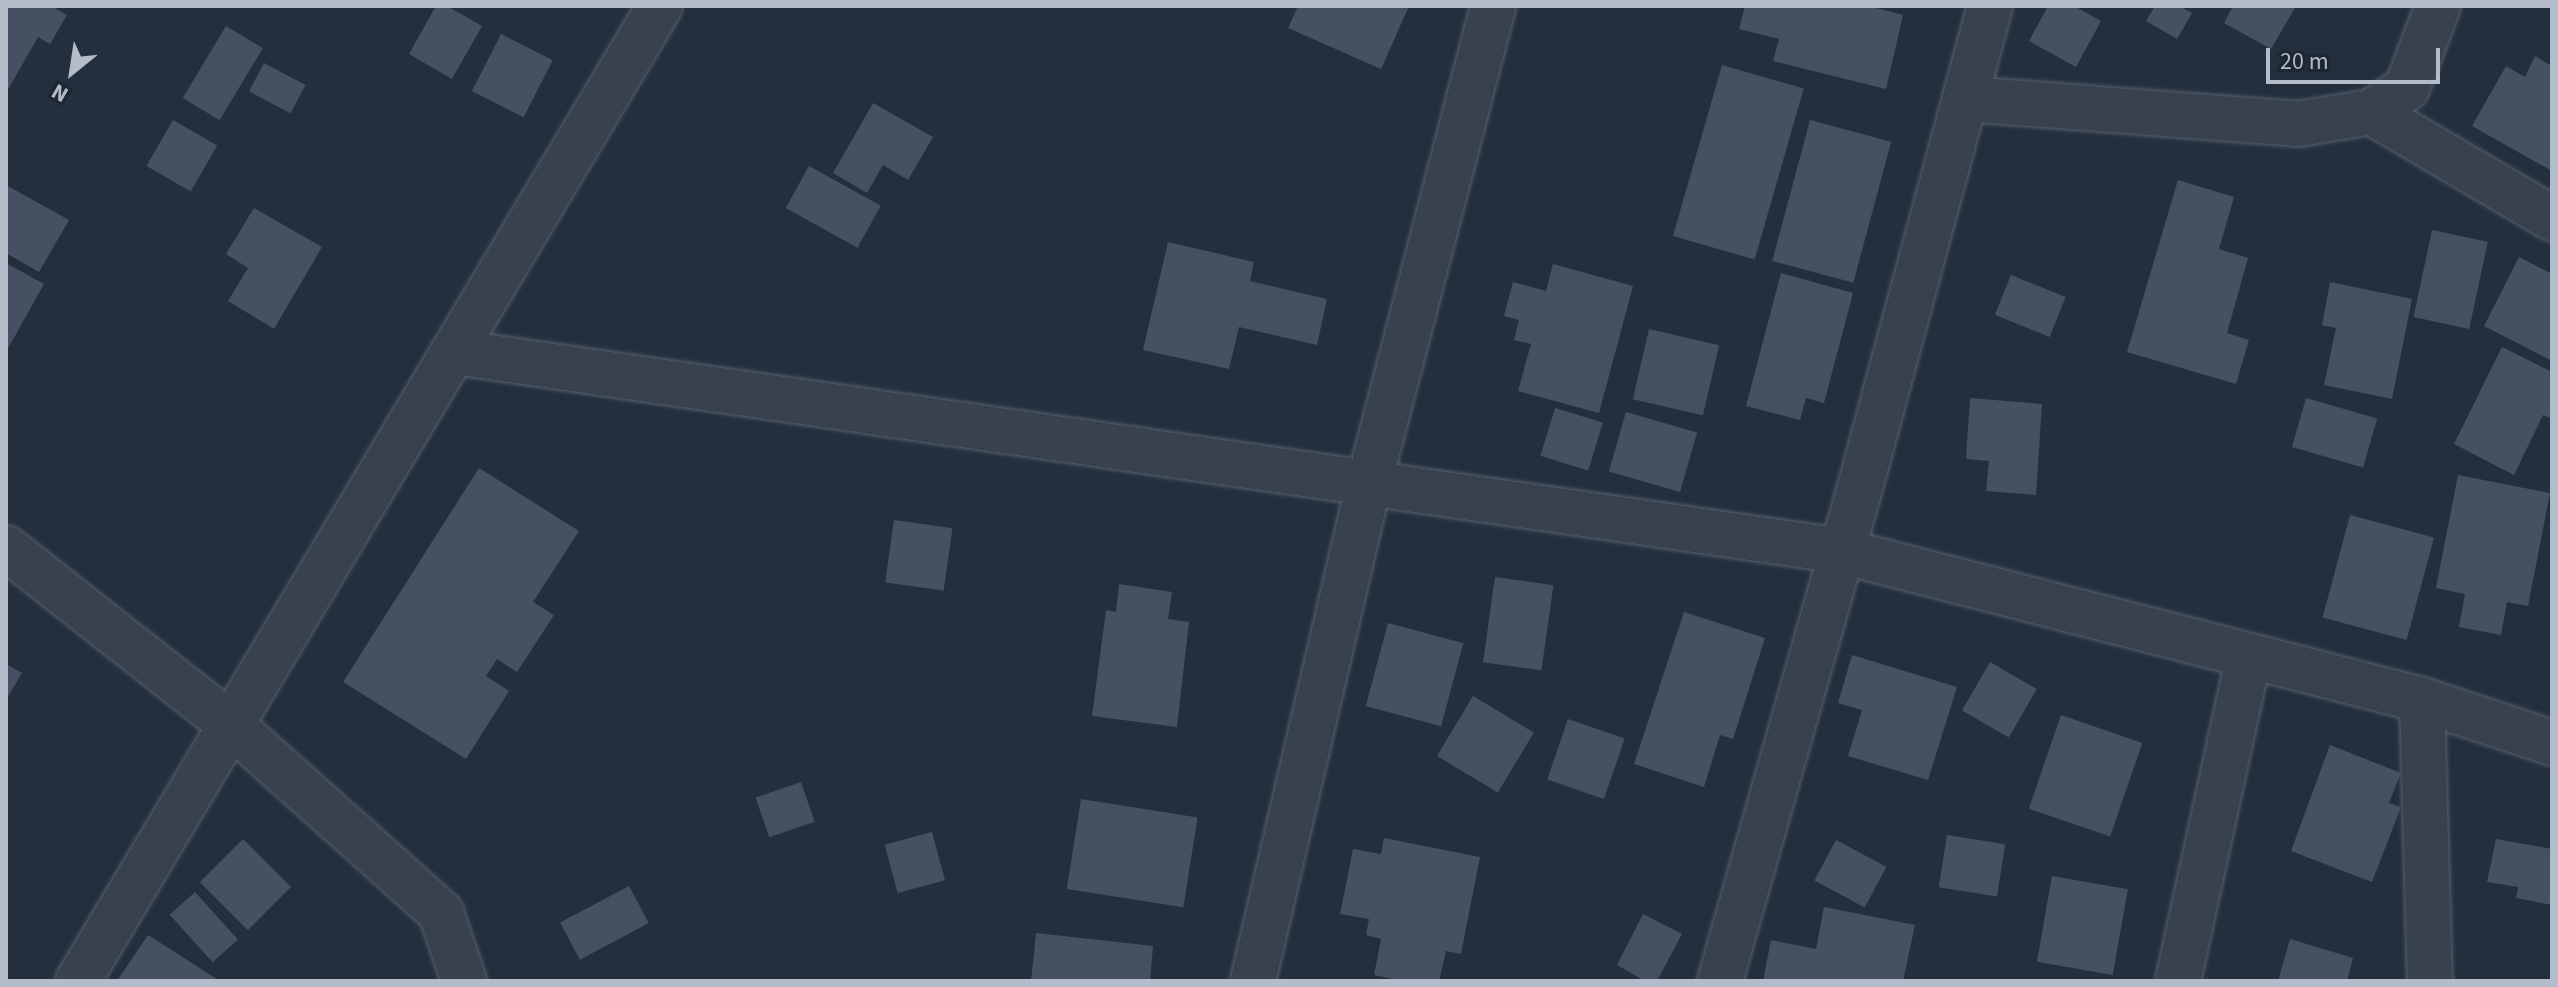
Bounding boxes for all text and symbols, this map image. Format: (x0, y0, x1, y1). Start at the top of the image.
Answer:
north arrow (32, 32, 112, 112)
scale bar (2270, 32, 2444, 82)
text: 20 m (2280, 44, 2329, 79)
text: N (46, 75, 74, 110)

